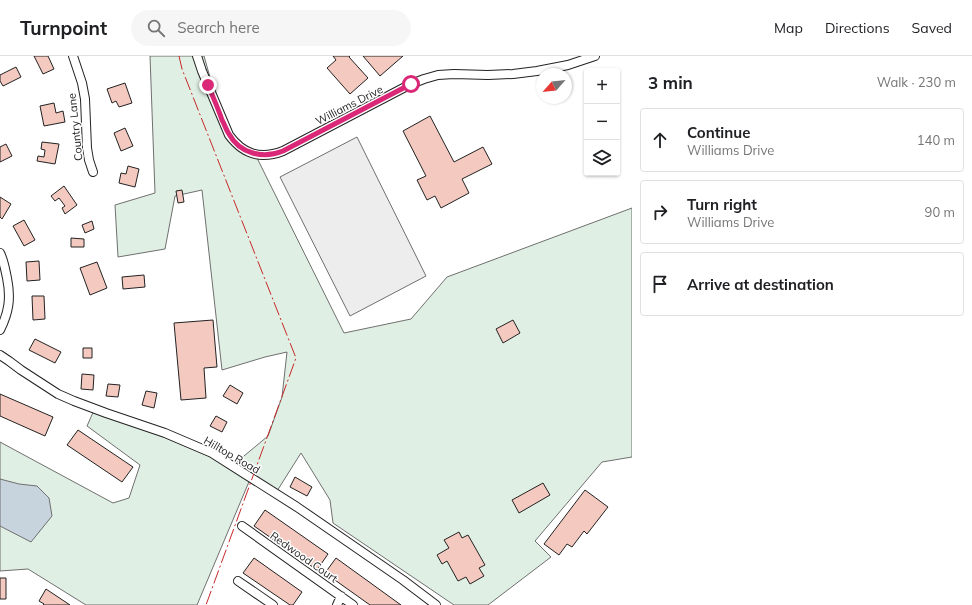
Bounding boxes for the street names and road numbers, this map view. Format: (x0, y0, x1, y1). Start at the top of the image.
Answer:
street label: Williams Drive (313, 82, 385, 128)
street label: Country Lane (64, 92, 86, 162)
street label: Hilltop Road (201, 433, 263, 477)
street label: Redwood Court (267, 528, 341, 586)

